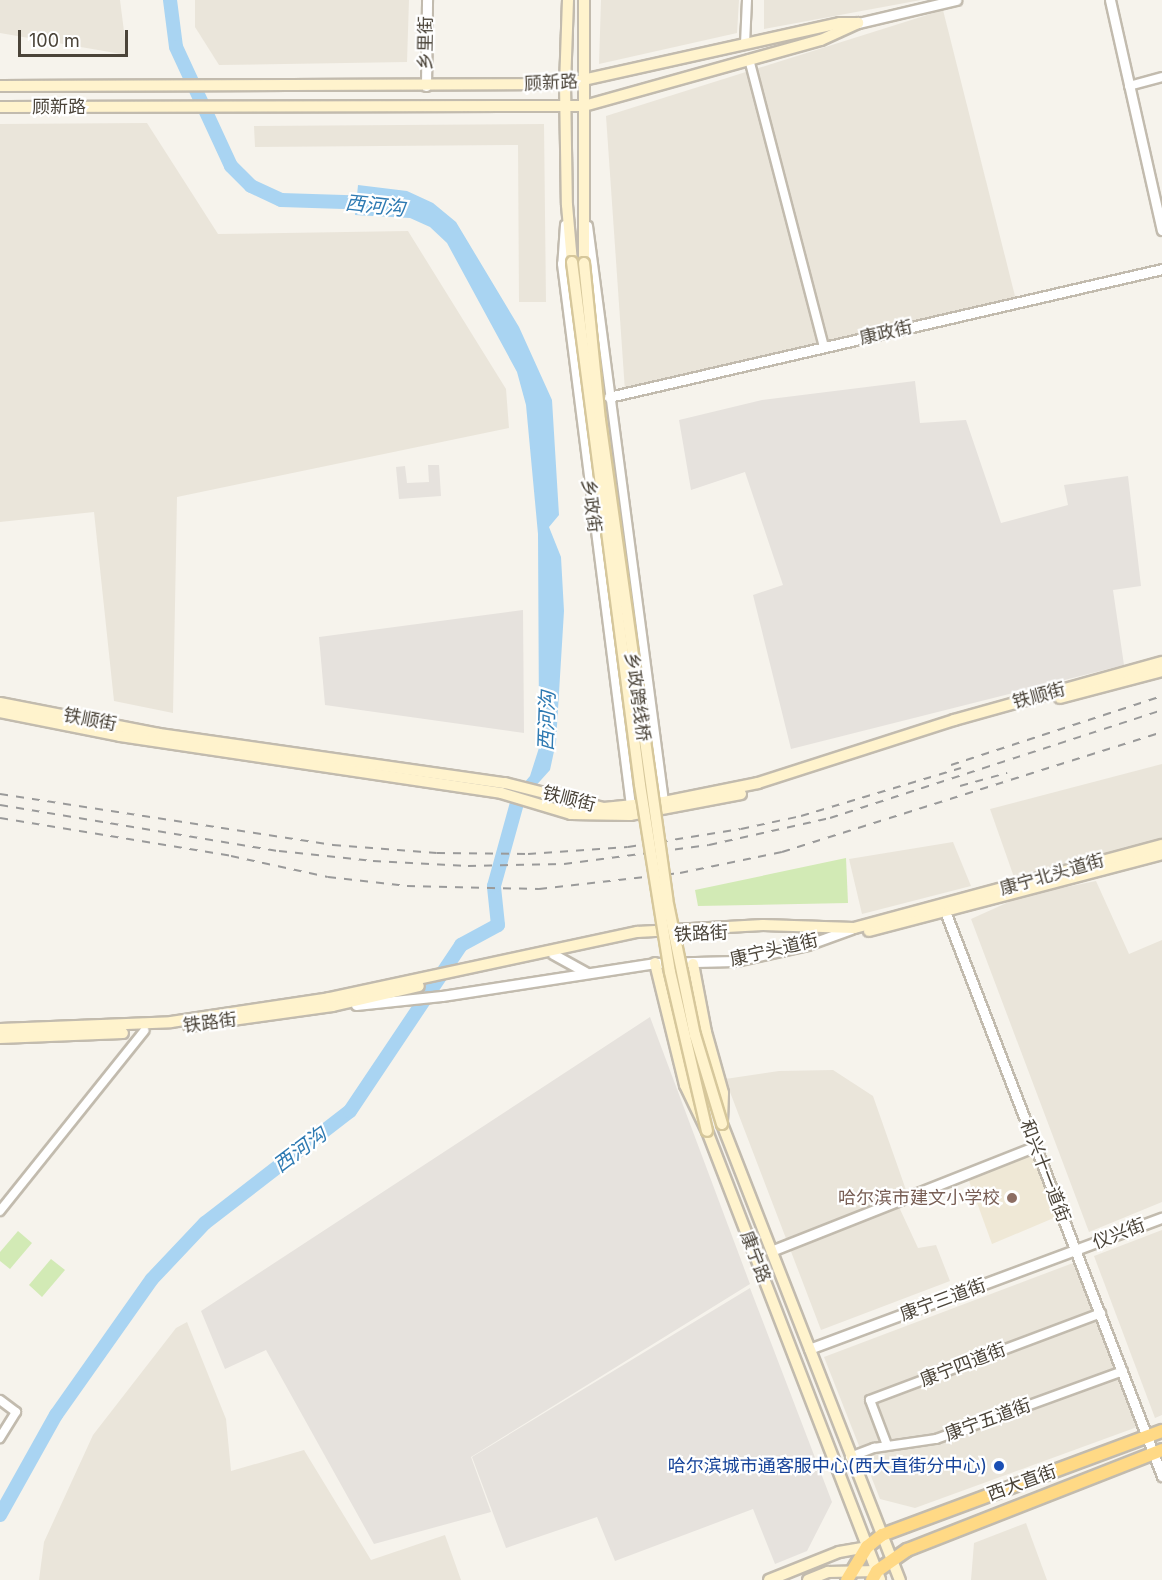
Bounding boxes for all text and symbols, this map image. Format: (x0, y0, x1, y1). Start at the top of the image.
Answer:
street label: 乡里街 (415, 16, 437, 70)
scale bar (21, 18, 130, 56)
text: 100 m (29, 30, 80, 51)
street label: 顾新路 (523, 71, 579, 95)
street label: 顾新路 (32, 96, 86, 118)
water label: 西河沟 (344, 191, 406, 221)
street label: 康政街 (857, 316, 915, 350)
street label: 乡政街 (577, 478, 605, 534)
street label: 乡政跨线桥 (620, 651, 654, 743)
street label: 铁顺街 (1010, 679, 1068, 713)
water label: 西河沟 (534, 691, 560, 751)
street label: 铁顺街 (61, 704, 119, 736)
street label: 铁顺街 (540, 782, 598, 816)
street label: 康宁北头道街 (997, 850, 1107, 900)
street label: 铁路街 (673, 922, 729, 946)
street label: 康宁头道街 (728, 929, 820, 971)
street label: 铁路街 (182, 1009, 238, 1037)
street label: 和兴十一道街 (1016, 1117, 1074, 1225)
water label: 西河沟 (269, 1122, 331, 1178)
place label: 哈尔滨市建文小学校 (838, 1187, 1000, 1209)
marker: 哈尔滨市建文小学校 (1005, 1191, 1019, 1205)
street label: 仪兴街 (1090, 1214, 1148, 1254)
street label: 康宁路 (735, 1228, 775, 1286)
street label: 康宁三道街 (897, 1274, 989, 1326)
street label: 康宁四道街 (917, 1339, 1009, 1391)
street label: 康宁五道街 (942, 1394, 1034, 1446)
place label: 哈尔滨城市通客服中心(西大直街分中心) (668, 1455, 987, 1477)
marker: 哈尔滨城市通客服中心(西大直街分中心) (992, 1459, 1006, 1473)
street label: 西大直街 (984, 1461, 1060, 1505)

